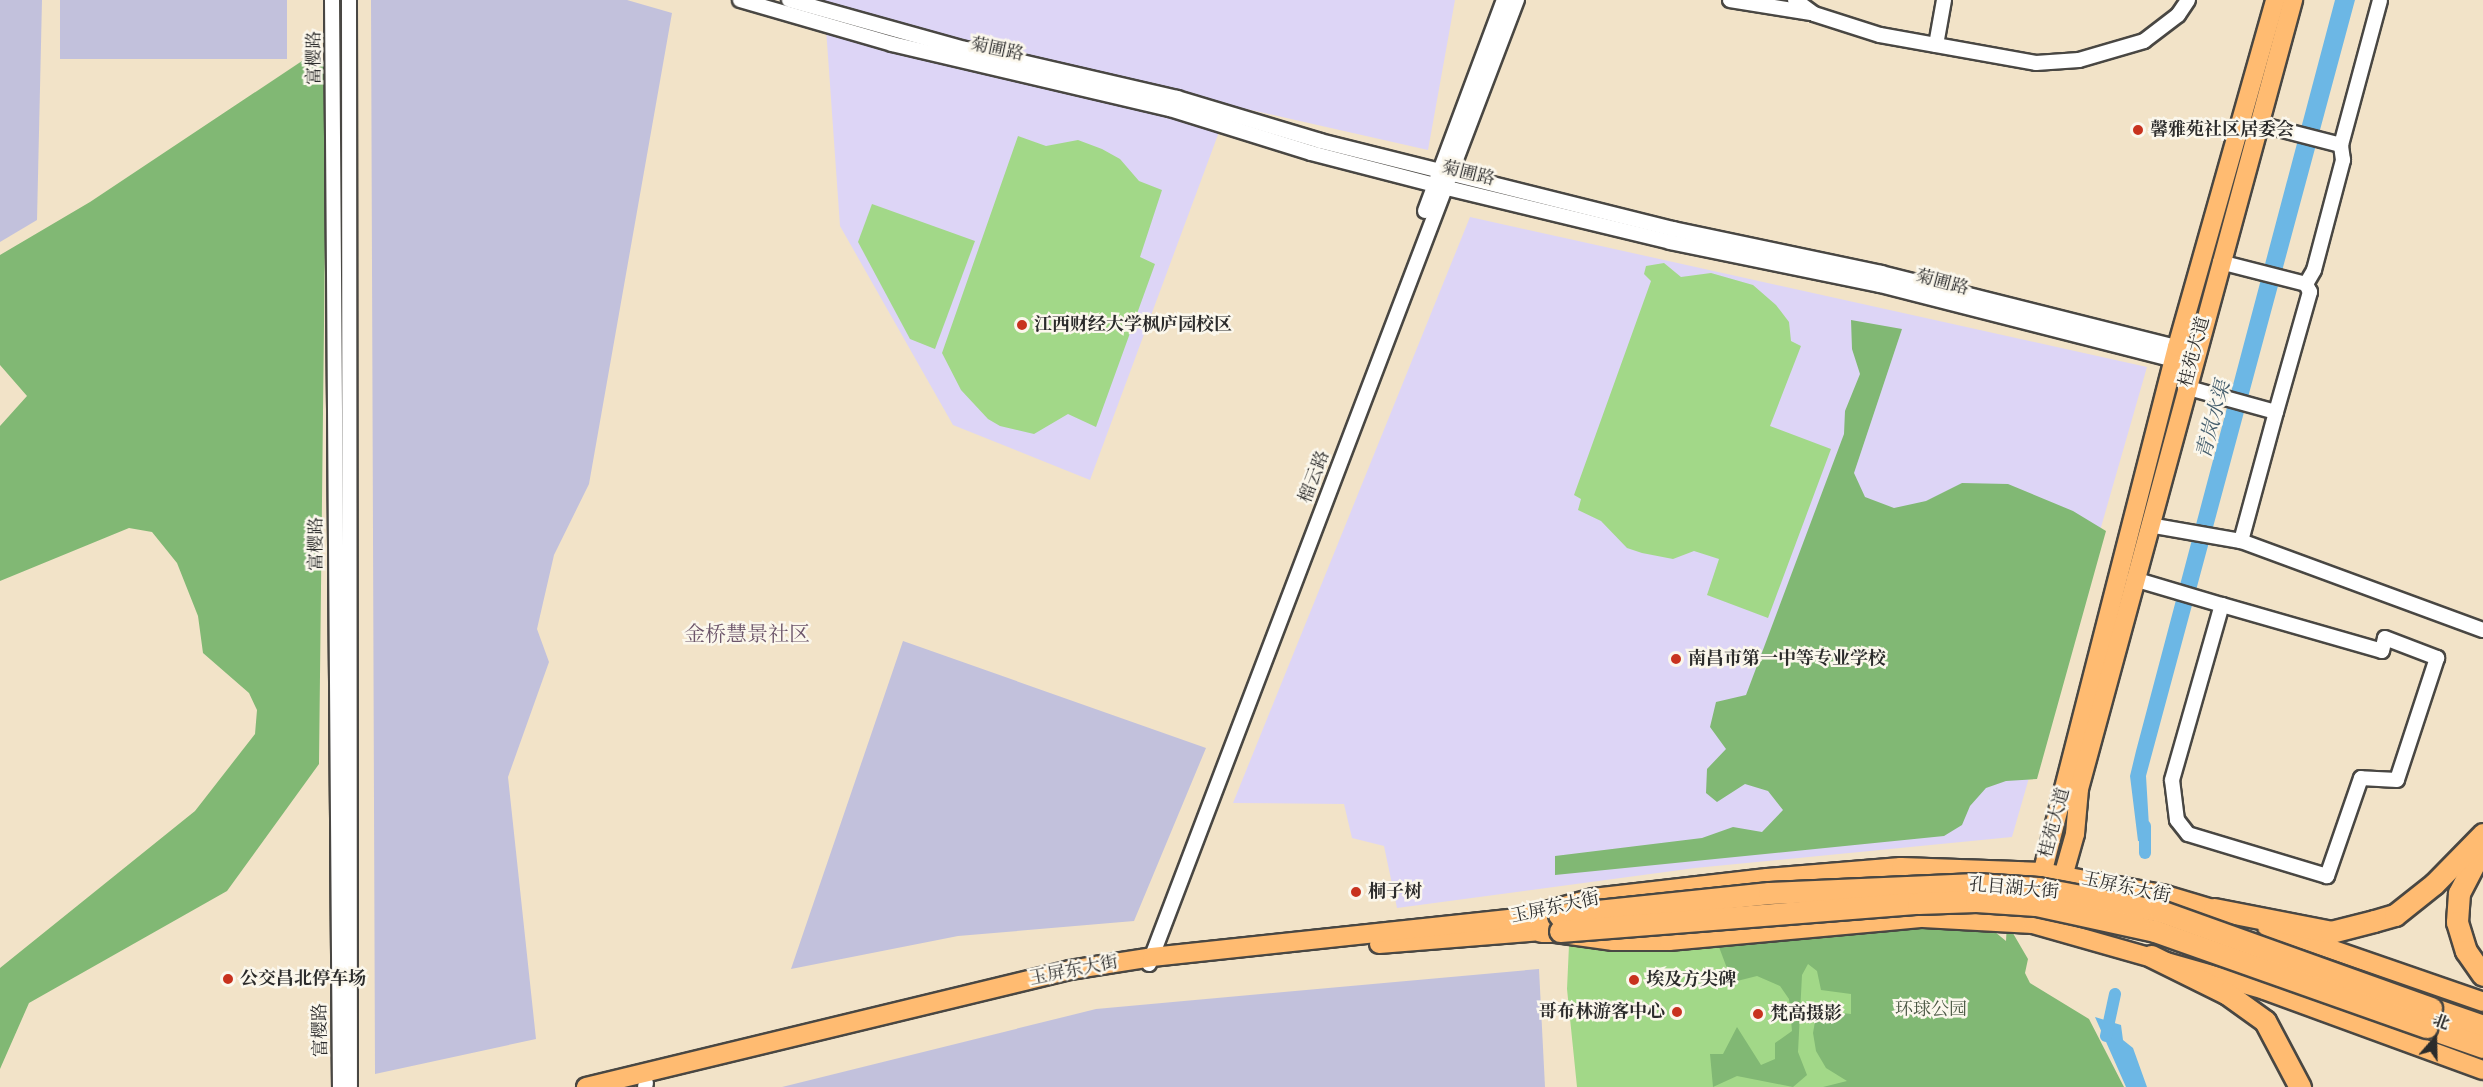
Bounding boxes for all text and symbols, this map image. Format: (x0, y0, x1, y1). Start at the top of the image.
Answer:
street label: 富樱路 (304, 31, 326, 85)
street label: 菊圃路 (968, 34, 1026, 66)
place label: 馨雅苑社区居委会 (2150, 119, 2294, 141)
marker: 馨雅苑社区居委会 (2131, 123, 2145, 137)
street label: 菊圃路 (1439, 157, 1497, 191)
street label: 菊圃路 (1913, 266, 1971, 300)
place label: 江西财经大学枫庐园校区 (1034, 314, 1232, 336)
street label: 桂苑大道 (2175, 314, 2215, 390)
marker: 江西财经大学枫庐园校区 (1015, 318, 1029, 332)
water label: 青岚水渠 (2191, 378, 2235, 462)
street label: 榴云路 (1295, 448, 1335, 506)
street label: 富樱路 (306, 517, 328, 571)
district label: 金桥慧景社区 (684, 622, 810, 648)
place label: 南昌市第一中等专业学校 (1688, 648, 1886, 670)
marker: 南昌市第一中等专业学校 (1669, 652, 1683, 666)
street label: 桂苑大道 (2035, 785, 2075, 861)
street label: 玉屏东大街 (2080, 868, 2172, 908)
street label: 孔目湖大街 (1968, 874, 2060, 904)
place label: 桐子树 (1368, 881, 1422, 903)
marker: 桐子树 (1349, 885, 1363, 899)
street label: 玉屏东大街 (1509, 888, 1601, 928)
street label: 玉屏东大街 (1028, 952, 1120, 990)
place label: 公交昌北停车场 (240, 968, 366, 990)
place label: 埃及方尖碑 (1646, 969, 1736, 991)
marker: 公交昌北停车场 (221, 972, 235, 986)
marker: 埃及方尖碑 (1627, 973, 1641, 987)
park label: 环球公园 (1895, 999, 1967, 1021)
place label: 哥布林游客中心 (1539, 1001, 1665, 1023)
street label: 富樱路 (310, 1003, 332, 1057)
place label: 梵高摄影 (1770, 1003, 1842, 1025)
marker: 哥布林游客中心 (1670, 1005, 1684, 1019)
marker: 梵高摄影 (1751, 1007, 1765, 1021)
north arrow (2405, 1009, 2465, 1069)
text: 北 (2430, 1010, 2452, 1034)

